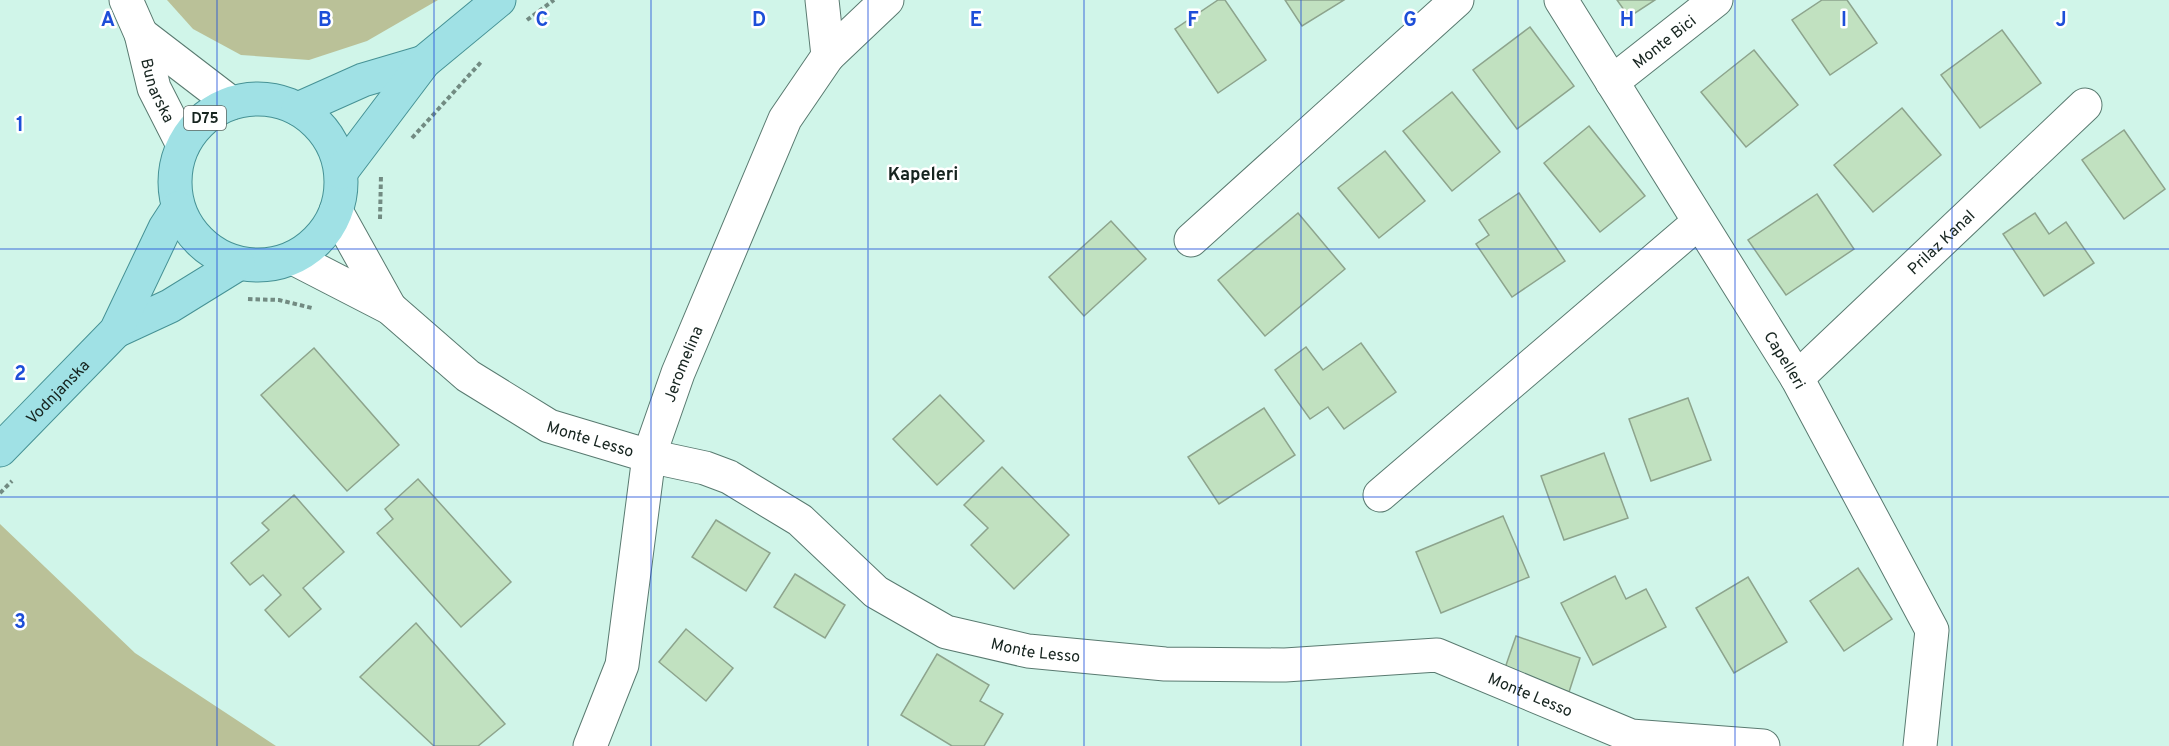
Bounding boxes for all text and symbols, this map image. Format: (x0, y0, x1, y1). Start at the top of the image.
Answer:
text: A (101, 8, 115, 34)
text: B (318, 8, 332, 34)
text: C (536, 8, 548, 34)
text: D (752, 8, 766, 34)
text: E (970, 8, 982, 34)
text: F (1187, 8, 1199, 34)
text: G (1403, 8, 1417, 34)
text: H (1620, 8, 1634, 34)
text: I (1841, 8, 1847, 34)
text: J (2055, 8, 2067, 34)
street label: Monte Bici (1629, 11, 1701, 74)
street label: Bunarska (135, 57, 178, 126)
road number: D75 (184, 106, 226, 130)
text: 1 (16, 113, 24, 139)
district label: Kapeleri (888, 164, 958, 187)
street label: Prilaz Kanal (1904, 207, 1980, 280)
street label: Jeromelina (661, 323, 709, 405)
street label: Capelleri (1758, 328, 1809, 393)
street label: Vodnjanska (23, 356, 95, 429)
text: 2 (14, 362, 26, 388)
street label: Monte Lesso (544, 418, 636, 463)
text: 3 (14, 610, 26, 636)
street label: Monte Lesso (989, 635, 1081, 668)
street label: Monte Lesso (1484, 669, 1575, 723)

